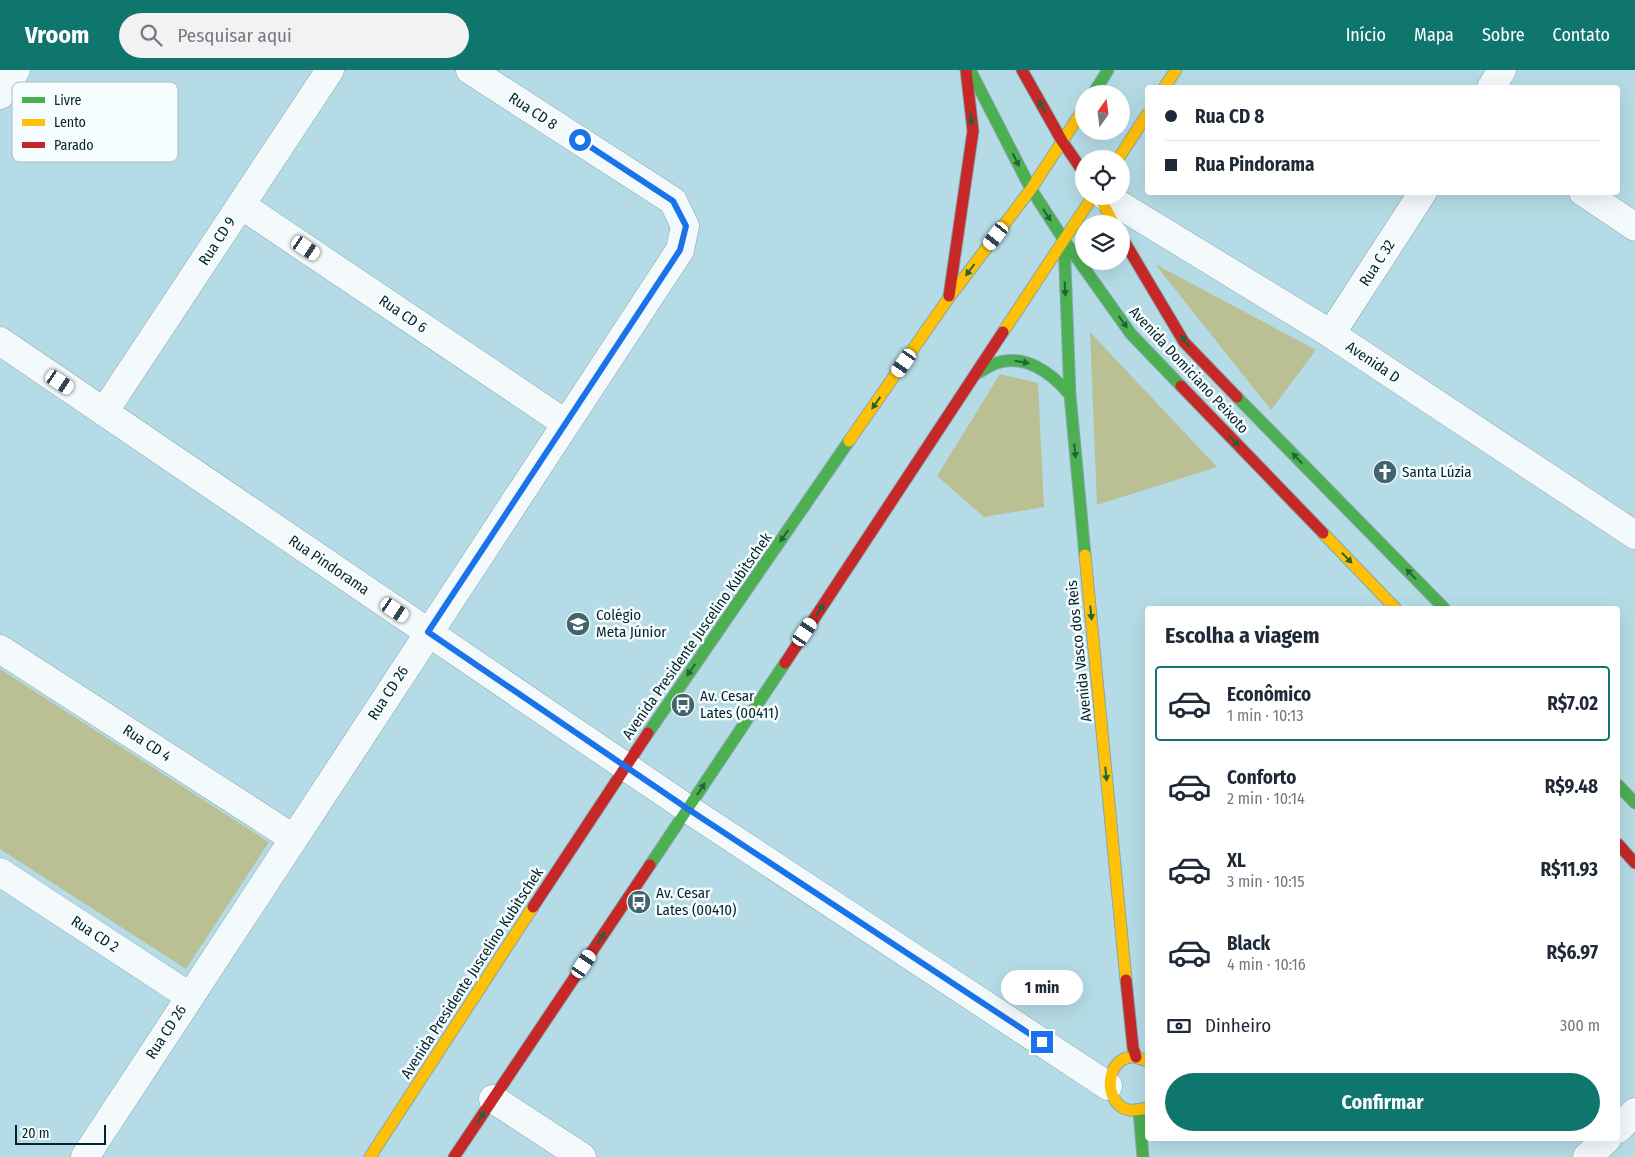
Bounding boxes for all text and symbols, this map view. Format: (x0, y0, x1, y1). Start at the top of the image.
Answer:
search box (119, 13, 469, 58)
text: Vroom (25, 21, 89, 49)
icon: search (137, 21, 165, 49)
text: Pesquisar aqui (177, 24, 292, 47)
text: Início (1346, 24, 1386, 46)
text: Mapa (1414, 24, 1454, 46)
text: Sobre (1482, 24, 1525, 46)
text: Contato (1553, 24, 1610, 46)
legend (12, 82, 178, 162)
north arrow (1075, 85, 1130, 140)
map controls (1075, 85, 1130, 270)
street label: Rua CD 8 (505, 89, 561, 133)
text: Livre (54, 92, 81, 109)
one-way arrow (1038, 98, 1046, 113)
text: Rua CD 8 (1195, 105, 1264, 128)
one-way arrow (967, 111, 975, 127)
text: Lento (54, 114, 86, 131)
route start (569, 129, 591, 151)
text: Parado (54, 137, 94, 154)
button: locate (1075, 150, 1130, 205)
one-way arrow (1012, 153, 1020, 167)
text: Rua Pindorama (1195, 153, 1314, 176)
one-way arrow (1042, 208, 1052, 221)
street label: Rua CD 9 (195, 213, 239, 269)
button: layers (1075, 215, 1130, 270)
car (980, 220, 1011, 252)
car (289, 233, 322, 263)
street label: Rua C 32 (1355, 236, 1399, 289)
one-way arrow (965, 263, 975, 277)
one-way arrow (1062, 281, 1070, 297)
street label: Rua CD 6 (375, 291, 431, 337)
street label: Avenida Domiciano Peixoto (1126, 303, 1253, 437)
one-way arrow (1118, 315, 1128, 329)
one-way arrow (1179, 335, 1190, 348)
street label: Avenida D (1343, 337, 1403, 387)
car (889, 346, 918, 380)
one-way arrow (1014, 359, 1030, 367)
car (43, 367, 76, 397)
one-way arrow (871, 396, 881, 409)
one-way arrow (1228, 434, 1240, 446)
one-way arrow (1071, 443, 1079, 459)
one-way arrow (1292, 452, 1304, 464)
church icon: Santa Lúzia (1372, 459, 1398, 485)
place label: Santa Lúzia (1402, 463, 1472, 481)
street label: Avenida Presidente Juscelino Kubitschek (619, 529, 775, 743)
one-way arrow (779, 529, 789, 543)
street label: Rua Pindorama (285, 531, 373, 599)
one-way arrow (1341, 551, 1353, 563)
one-way arrow (1405, 568, 1417, 580)
street label: Avenida Vasco dos Reis (1063, 579, 1095, 723)
car (378, 595, 411, 625)
one-way arrow (815, 603, 825, 616)
one-way arrow (1087, 605, 1095, 621)
place label: Colégio Meta Júnior (596, 606, 667, 641)
school or university icon: Colégio Meta Júnior (565, 611, 591, 637)
car (790, 615, 819, 649)
text: Escolha a viagem (1165, 622, 1320, 649)
street label: Rua CD 26 (364, 663, 412, 723)
one-way arrow (686, 663, 696, 677)
icon: car (1167, 681, 1212, 726)
text: Econômico (1227, 683, 1311, 706)
place label: Av. Cesar Lates (00411) (700, 687, 778, 722)
bus stop icon: Av. Cesar Lates (00411) (670, 692, 696, 718)
text: R$7.02 (1547, 692, 1598, 715)
text: 1 min · 10:13 (1227, 706, 1303, 725)
street label: Rua CD 4 (119, 721, 175, 765)
icon: car (1167, 764, 1212, 809)
text: Conforto (1227, 766, 1296, 789)
one-way arrow (1103, 767, 1111, 783)
text: R$9.48 (1545, 775, 1598, 798)
one-way arrow (697, 782, 706, 796)
text: 2 min · 10:14 (1227, 789, 1305, 808)
icon: car (1167, 847, 1212, 892)
text: XL (1227, 849, 1246, 872)
text: R$11.93 (1541, 858, 1598, 881)
street label: Avenida Presidente Juscelino Kubitschek (397, 864, 547, 1082)
text: 3 min · 10:15 (1227, 872, 1305, 891)
place label: Av. Cesar Lates (00410) (656, 884, 737, 919)
bus stop icon: Av. Cesar Lates (00410) (626, 889, 652, 915)
street label: Rua CD 2 (68, 912, 123, 956)
icon: car (1167, 930, 1212, 975)
one-way arrow (596, 932, 606, 945)
text: Black (1227, 932, 1270, 955)
text: R$6.97 (1546, 941, 1598, 964)
car (569, 947, 598, 981)
text: 4 min · 10:16 (1227, 955, 1306, 974)
callout: 1 min (1001, 970, 1083, 1004)
text: 1 min (1025, 978, 1059, 997)
street label: Rua CD 26 (142, 1002, 190, 1062)
icon: cash (1165, 1012, 1193, 1040)
text: Dinheiro (1205, 1014, 1271, 1037)
text: 300 m (1560, 1016, 1600, 1035)
route end (1031, 1031, 1053, 1053)
button: Confirmar (1165, 1073, 1600, 1131)
one-way arrow (476, 1110, 486, 1123)
scale bar (15, 1122, 106, 1145)
text: 20 m (22, 1125, 50, 1142)

